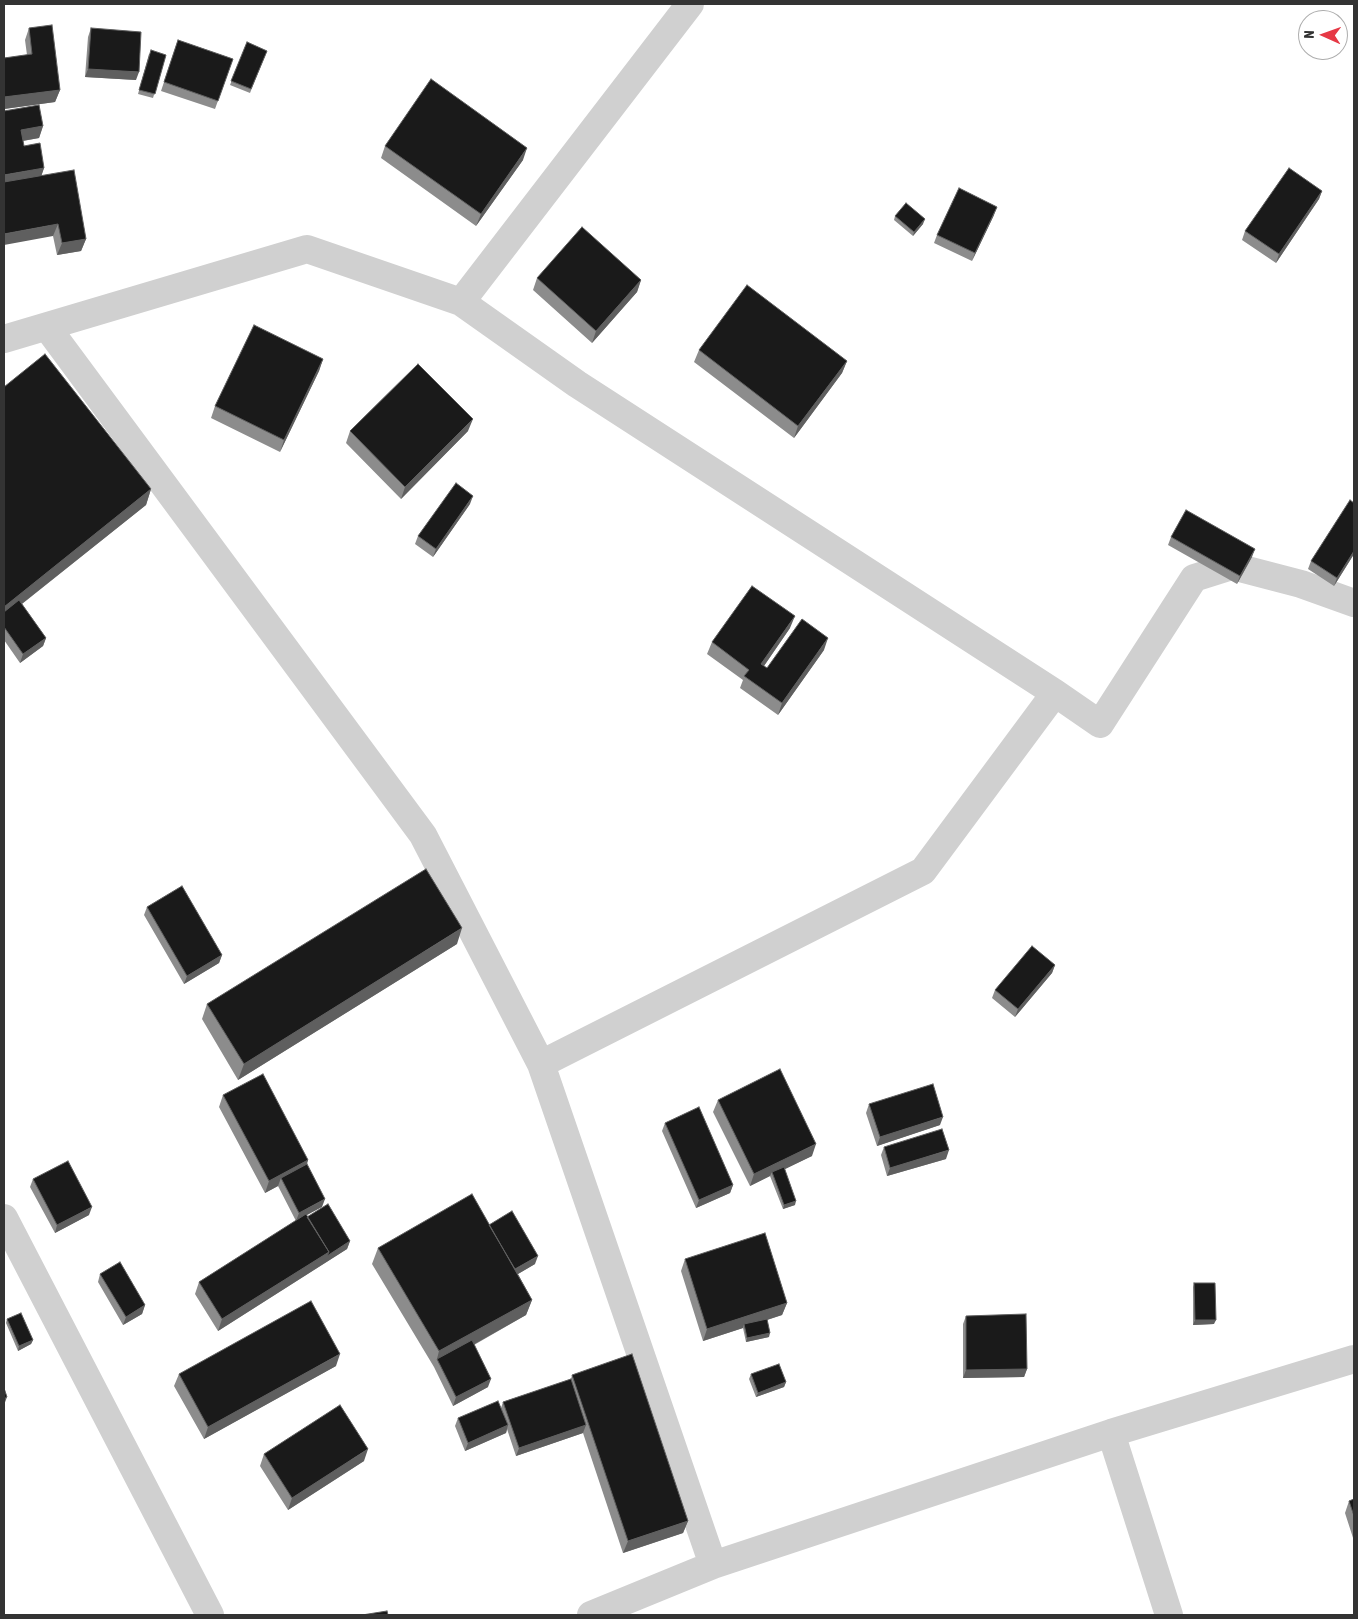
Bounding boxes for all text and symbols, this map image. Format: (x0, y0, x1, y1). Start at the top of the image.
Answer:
north arrow (1298, 10, 1348, 60)
text: N (1301, 30, 1317, 39)

